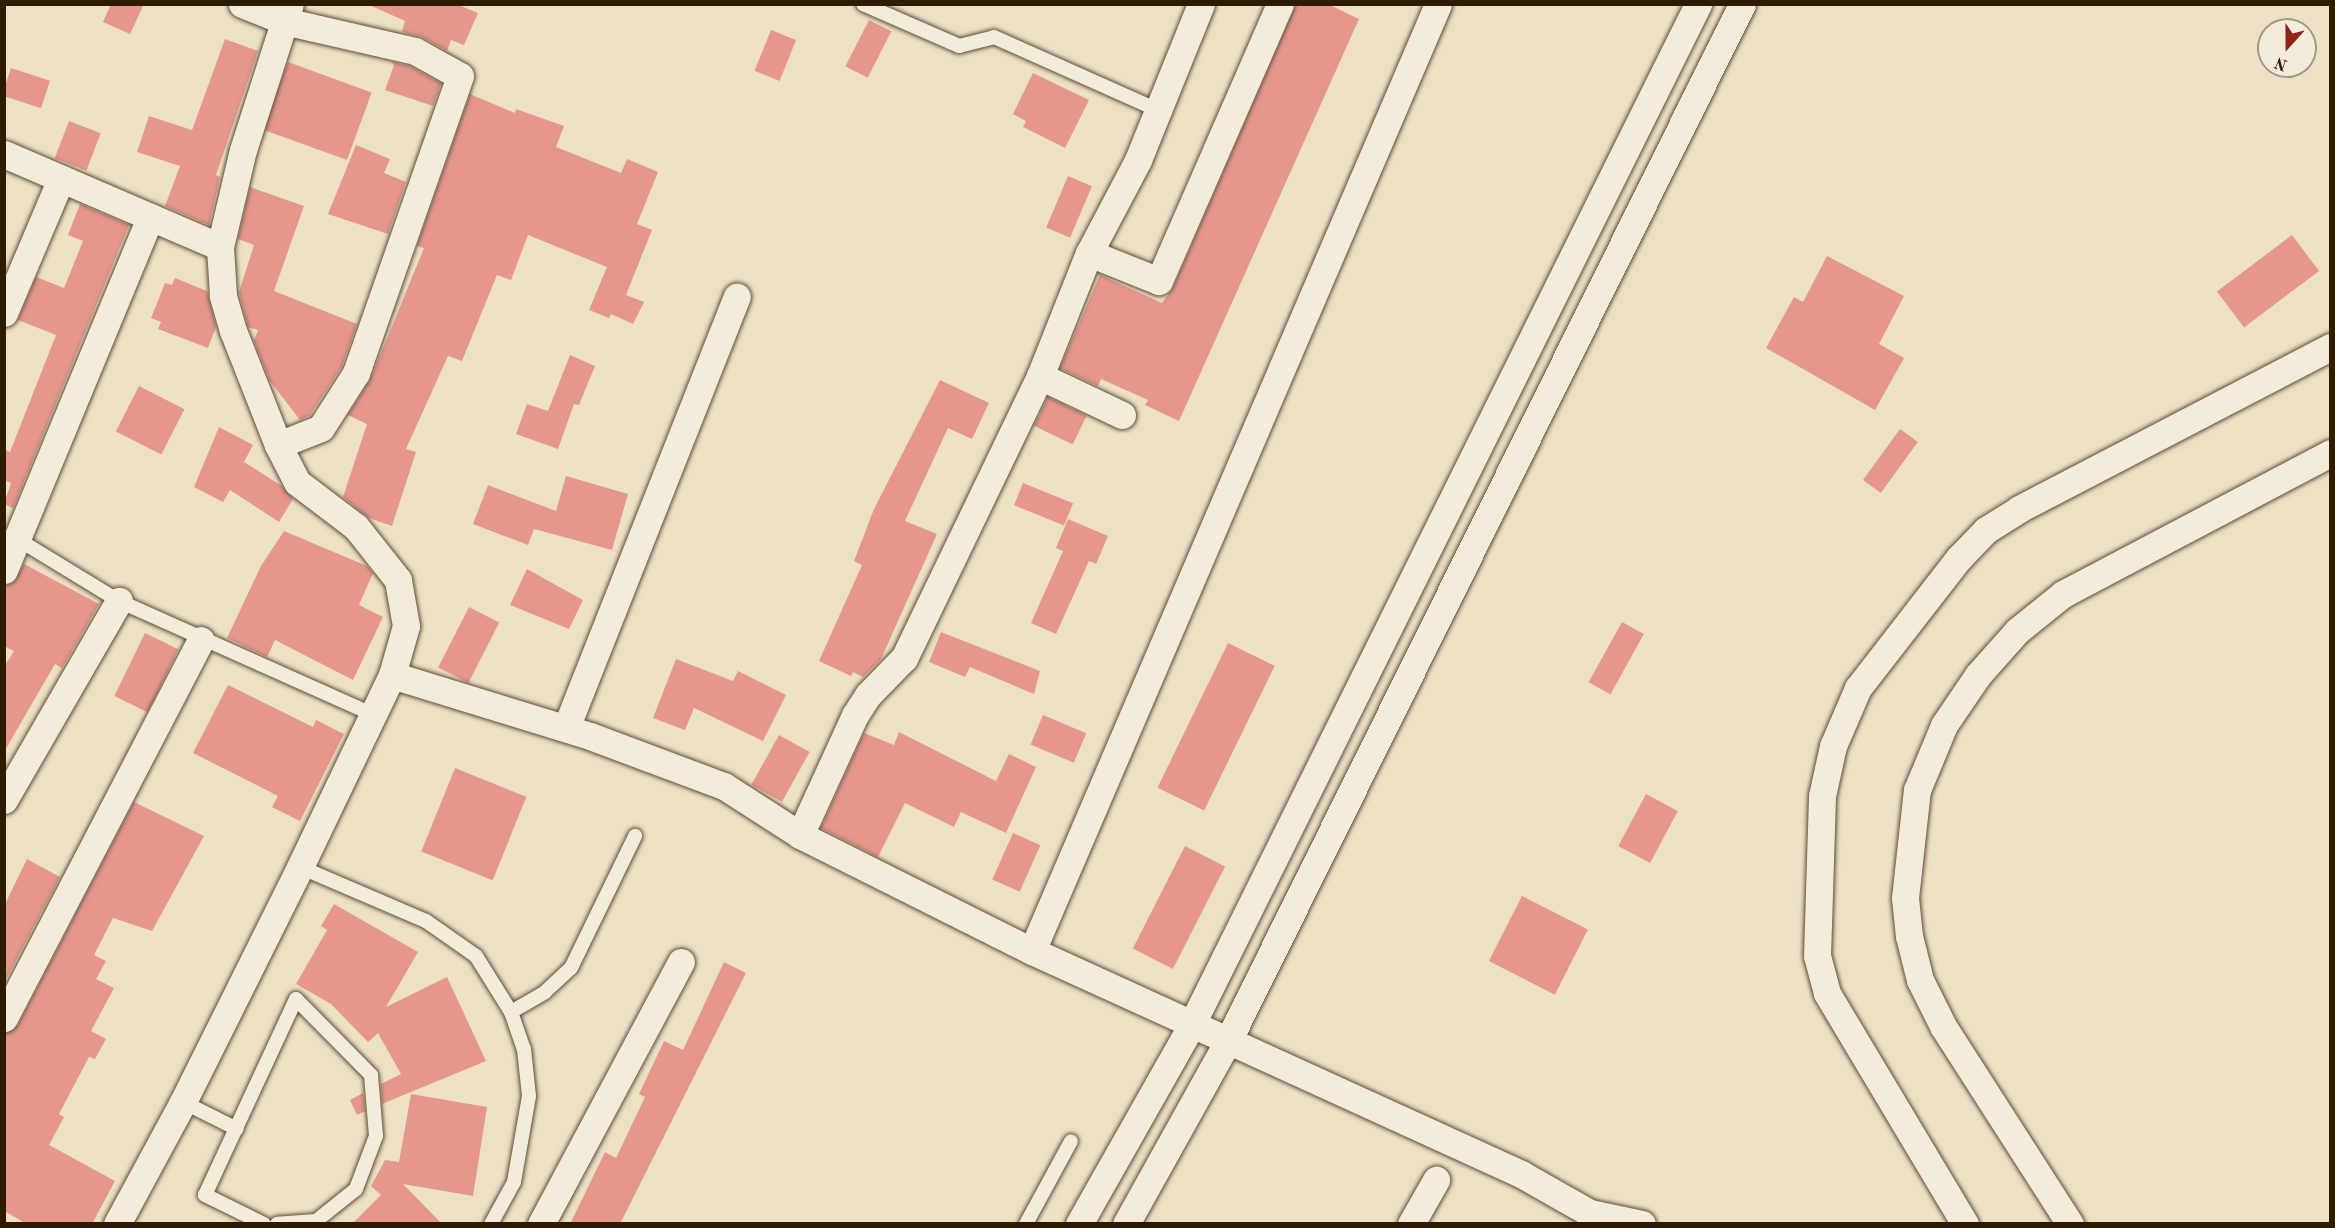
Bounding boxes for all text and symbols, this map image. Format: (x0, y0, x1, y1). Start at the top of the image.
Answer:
north arrow (2257, 18, 2317, 78)
text: N (2273, 53, 2290, 73)

